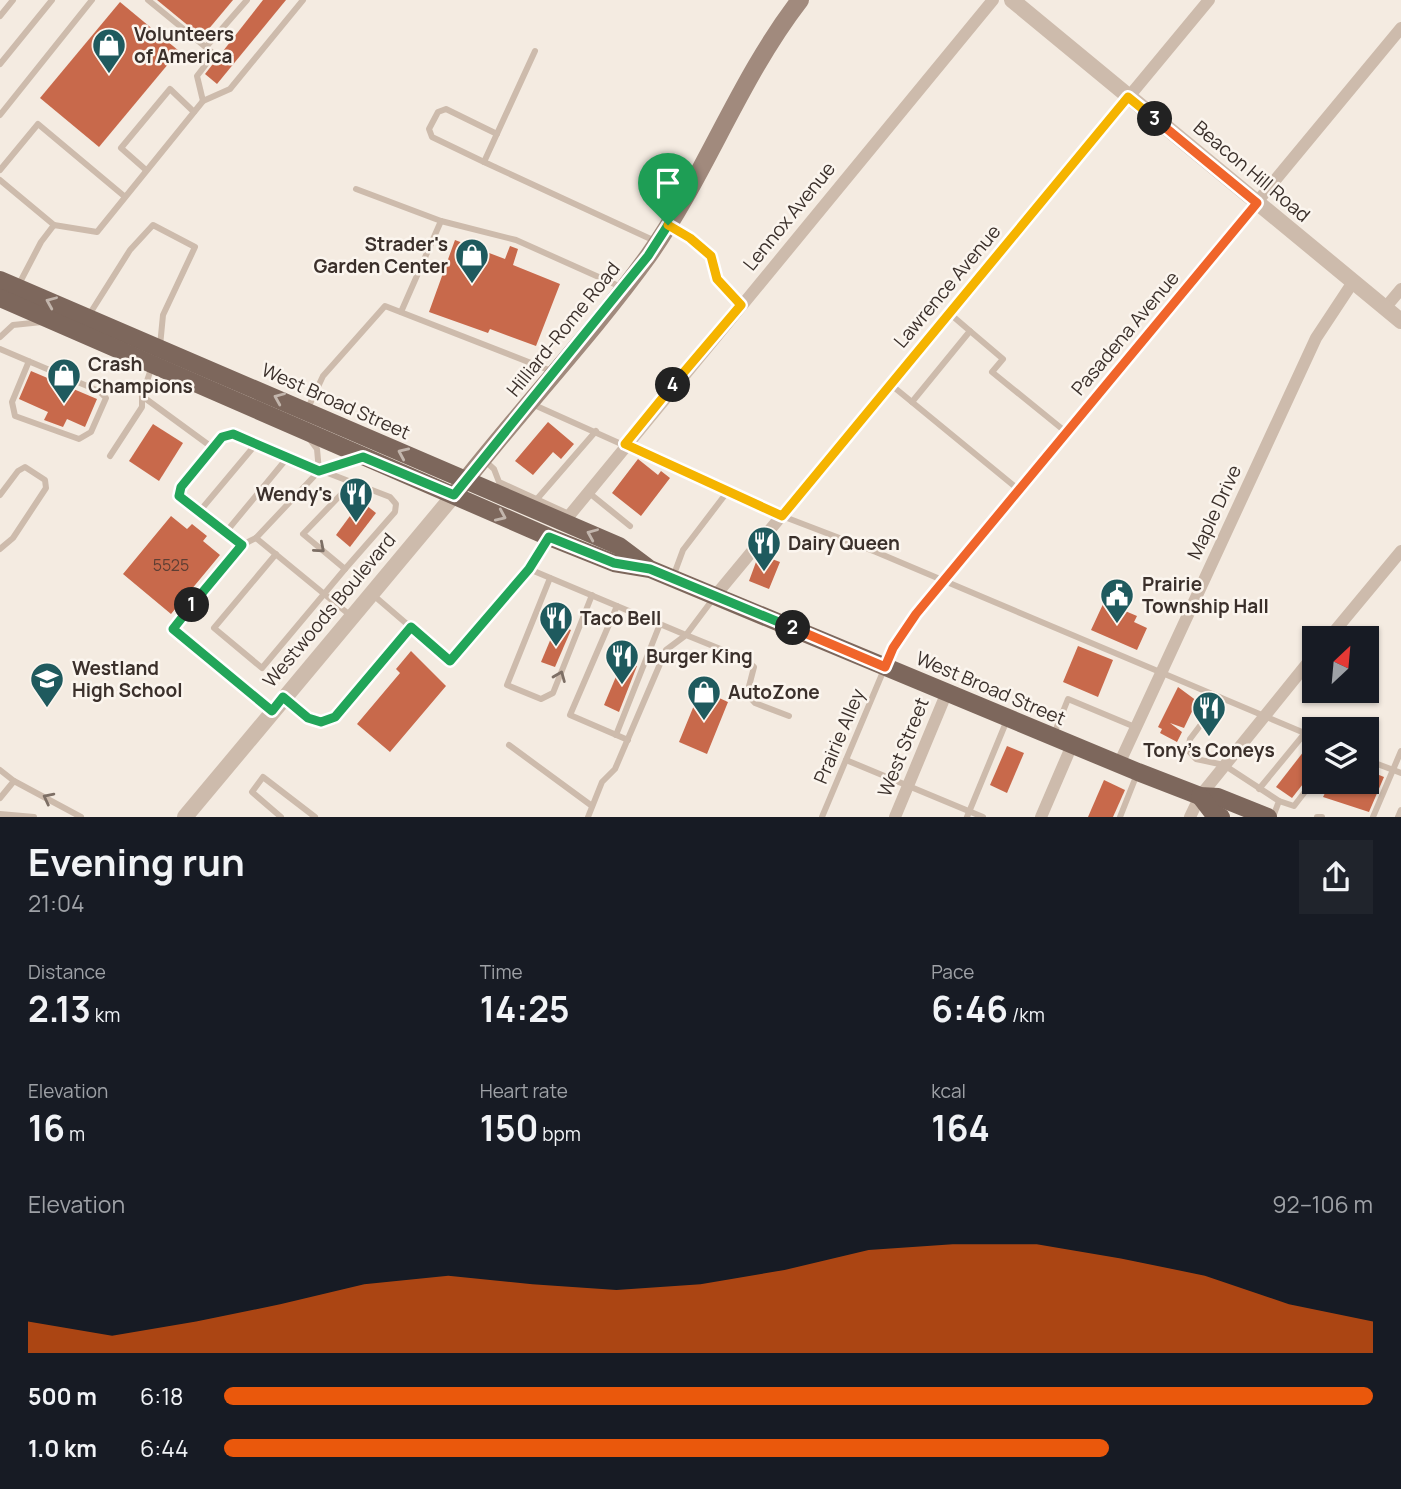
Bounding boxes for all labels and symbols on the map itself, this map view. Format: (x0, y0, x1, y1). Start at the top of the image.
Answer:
place label: Volunteers of America (134, 21, 234, 69)
shop icon: Volunteers of America (90, 26, 128, 75)
pin: 3 (1138, 102, 1172, 136)
street label: Beacon Hill Road (1188, 114, 1316, 228)
pin (638, 153, 698, 225)
street label: Lennox Avenue (737, 156, 841, 276)
street label: Lawrence Avenue (888, 219, 1006, 353)
place label: Strader's Garden Center (313, 231, 448, 279)
shop icon: Strader's Garden Center (453, 236, 491, 285)
street label: Hilliard-Rome Road (501, 256, 625, 402)
street label: Pasadena Avenue (1065, 265, 1185, 401)
one-way arrow (46, 296, 58, 310)
place label: Crash Champions (88, 351, 193, 399)
shop icon: Crash Champions (45, 356, 83, 405)
street label: West Broad Street (258, 357, 414, 445)
pin: 4 (656, 368, 690, 402)
one-way arrow (273, 392, 286, 406)
one-way arrow (398, 447, 410, 461)
street label: Maple Drive (1181, 460, 1247, 564)
restaurant icon: Wendy's (337, 475, 375, 524)
place label: Wendy's (256, 481, 332, 507)
one-way arrow (494, 508, 507, 522)
restaurant icon: Dairy Queen (745, 524, 783, 573)
street label: Westwoods Boulevard (257, 527, 401, 693)
one-way arrow (586, 528, 599, 542)
place label: Dairy Queen (788, 530, 900, 556)
one-way arrow (312, 540, 325, 552)
house number: 5525 (153, 554, 189, 576)
place label: Prairie Township Hall (1142, 571, 1269, 619)
public building icon: Prairie Township Hall (1098, 576, 1136, 625)
pin: 1 (174, 588, 210, 622)
restaurant icon: Taco Bell (537, 599, 575, 648)
place label: Taco Bell (580, 605, 661, 631)
pin: 2 (776, 610, 810, 646)
north arrow (1302, 626, 1379, 704)
restaurant icon: Burger King (603, 637, 641, 686)
place label: Burger King (646, 643, 753, 669)
street label: West Broad Street (912, 645, 1070, 731)
place label: Westland High School (72, 655, 183, 703)
school or university icon: Westland High School (28, 660, 66, 709)
one-way arrow (551, 670, 565, 682)
shop icon: AutoZone (685, 673, 723, 722)
place label: AutoZone (728, 679, 820, 705)
street label: Prairie Alley (807, 684, 871, 788)
restaurant icon: Tony's Coneys (1190, 689, 1228, 738)
street label: West Street (871, 693, 935, 801)
place label: Tony's Coneys (1143, 737, 1275, 763)
one-way arrow (43, 793, 55, 807)

